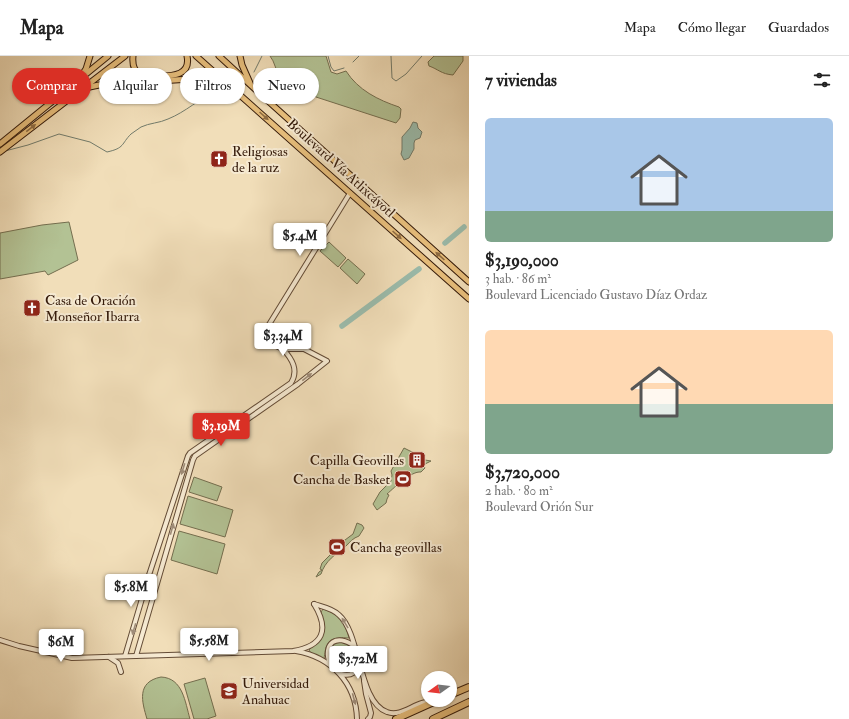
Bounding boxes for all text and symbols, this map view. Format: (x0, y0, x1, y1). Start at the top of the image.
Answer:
text: Mapa (20, 16, 64, 40)
text: Mapa (624, 19, 656, 36)
text: Cómo llegar (678, 19, 746, 36)
text: Guardados (768, 19, 829, 36)
chip: Comprar (12, 68, 91, 104)
chip: Alquilar (99, 68, 172, 104)
chip: Filtros (180, 68, 245, 104)
chip: Nuevo (253, 68, 319, 104)
icon: filters (811, 69, 833, 91)
text: 7 viviendas (485, 70, 557, 91)
one-way arrow (260, 111, 269, 120)
street label: Boulevard Vía Atlixcáyotl (283, 115, 399, 222)
one-way arrow (25, 124, 36, 133)
place label: Religiosas de la ruz (232, 143, 288, 176)
icon: home (623, 144, 695, 216)
church icon: Religiosas de la ruz (209, 149, 229, 169)
pin: $5.4M (272, 223, 328, 257)
text: $5.4M (282, 228, 318, 244)
one-way arrow (392, 230, 402, 240)
text: $3,190,000 (485, 250, 559, 271)
one-way arrow (435, 251, 445, 260)
text: 3 hab. · 86 m² (485, 271, 551, 287)
text: Boulevard Licenciado Gustavo Díaz Ordaz (485, 287, 707, 303)
place label: Casa de Oración Monseñor Ibarra (45, 292, 140, 325)
church icon: Casa de Oración Monseñor Ibarra (22, 298, 42, 318)
pin: $3.34M (250, 323, 316, 357)
text: $3.34M (263, 328, 303, 344)
icon: home (623, 356, 695, 428)
one-way arrow (301, 373, 312, 381)
pin: $3.19M (188, 413, 254, 447)
text: $3.19M (202, 418, 240, 434)
building icon: Capilla Geovillas (407, 450, 427, 470)
place label: Capilla Geovillas (310, 452, 404, 470)
text: $3,720,000 (485, 462, 560, 483)
one-way arrow (180, 464, 186, 476)
sports icon: Cancha de Basket (393, 469, 413, 489)
place label: Cancha de Basket (293, 471, 390, 488)
text: 2 hab. · 80 m² (485, 483, 553, 499)
text: Boulevard Orión Sur (485, 499, 593, 515)
one-way arrow (169, 523, 175, 535)
sports icon: Cancha geovillas (327, 537, 347, 557)
place label: Cancha geovillas (350, 539, 442, 556)
pin: $5.8M (103, 574, 159, 608)
text: $5.8M (114, 579, 148, 595)
one-way arrow (342, 617, 349, 629)
one-way arrow (131, 623, 137, 635)
pin: $5.58M (176, 628, 242, 662)
pin: $6M (42, 629, 80, 663)
text: $5.58M (189, 633, 229, 649)
text: $6M (48, 634, 74, 650)
pin: $3.72M (325, 646, 391, 680)
text: $3.72M (338, 651, 378, 667)
north arrow (421, 671, 457, 707)
map controls (421, 671, 457, 707)
place label: Universidad Anahuac (241, 675, 309, 708)
school or university icon: Universidad Anahuac (219, 681, 239, 701)
one-way arrow (351, 693, 357, 706)

